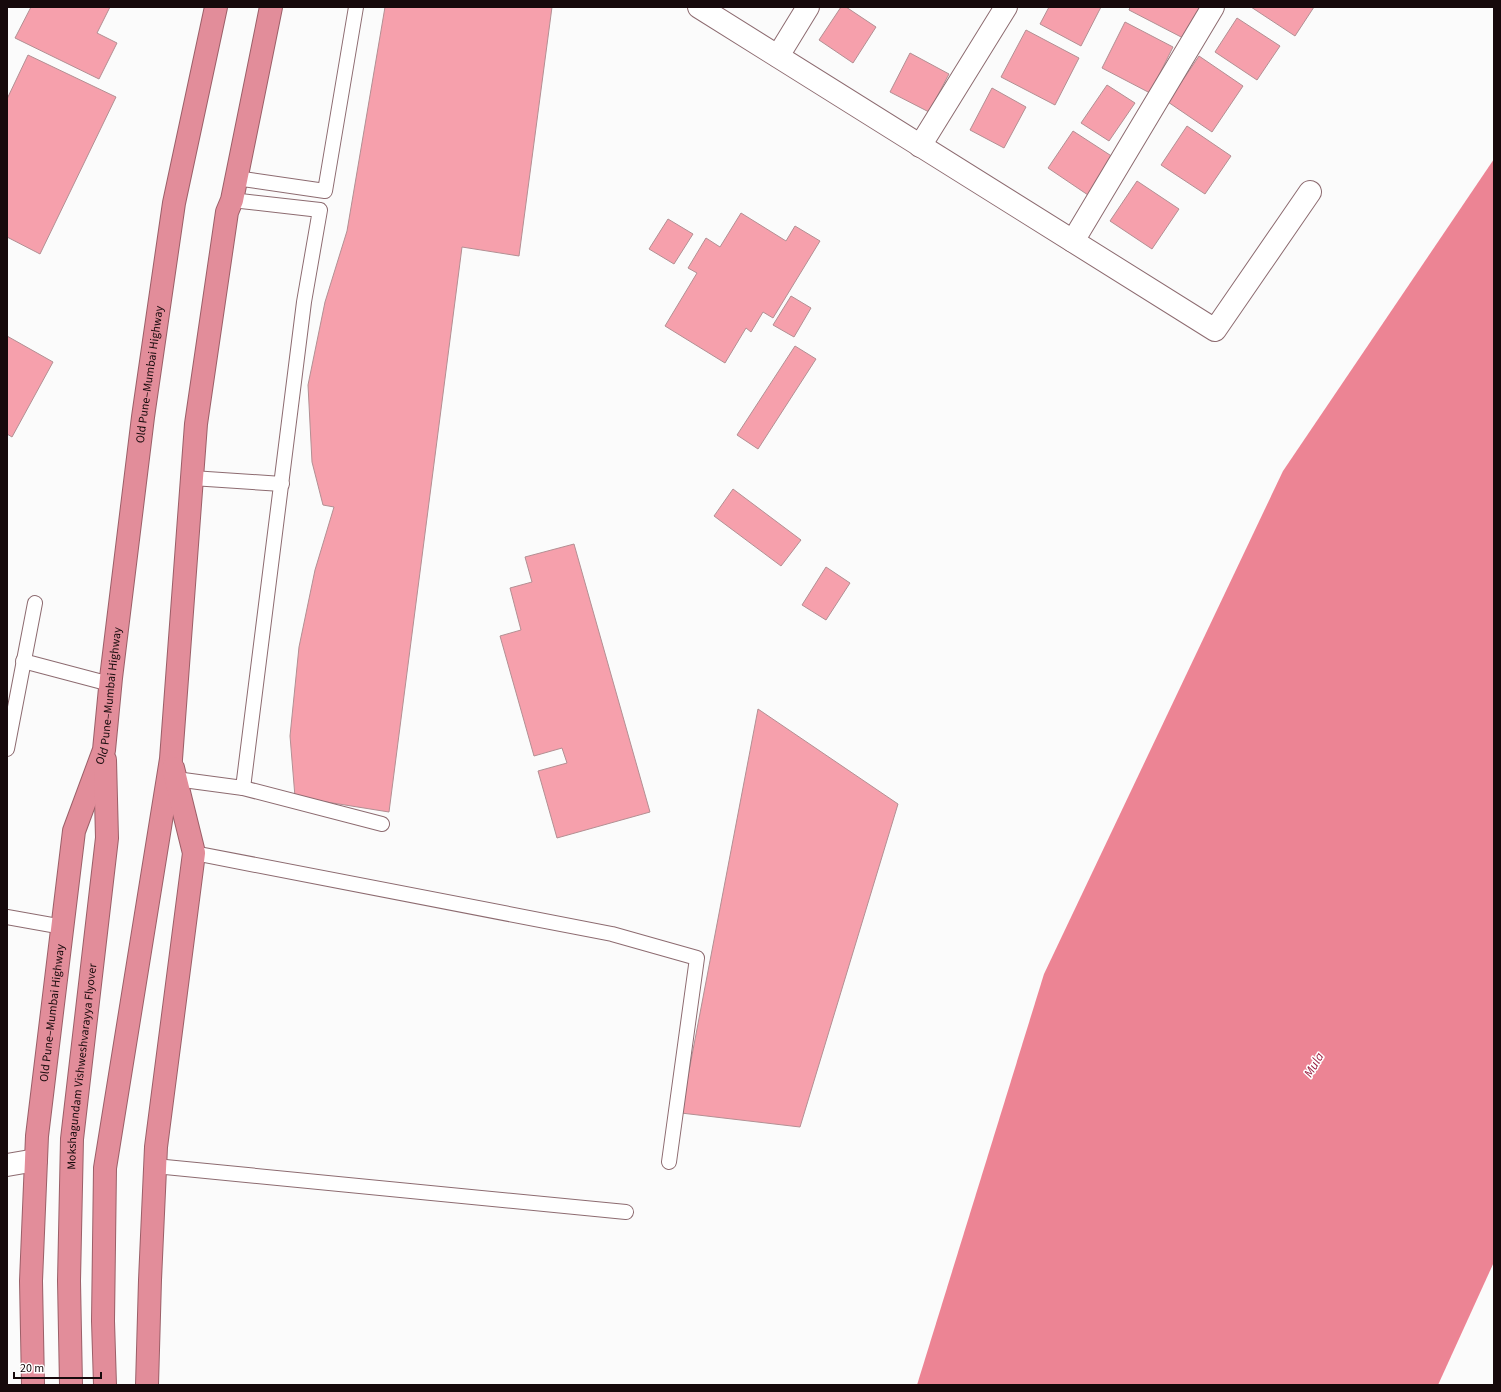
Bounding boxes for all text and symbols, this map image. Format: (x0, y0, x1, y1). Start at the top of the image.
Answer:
street label: Old Pune–Mumbai Highway (131, 304, 168, 444)
street label: Old Pune–Mumbai Highway (91, 626, 126, 767)
street label: Old Pune–Mumbai Highway (35, 943, 69, 1083)
street label: Mokshagundam Vishweshvarayya Flyover (63, 962, 101, 1170)
water label: Mula (1300, 1049, 1328, 1081)
scale bar (14, 1354, 101, 1380)
text: 20 m (20, 1360, 44, 1377)

